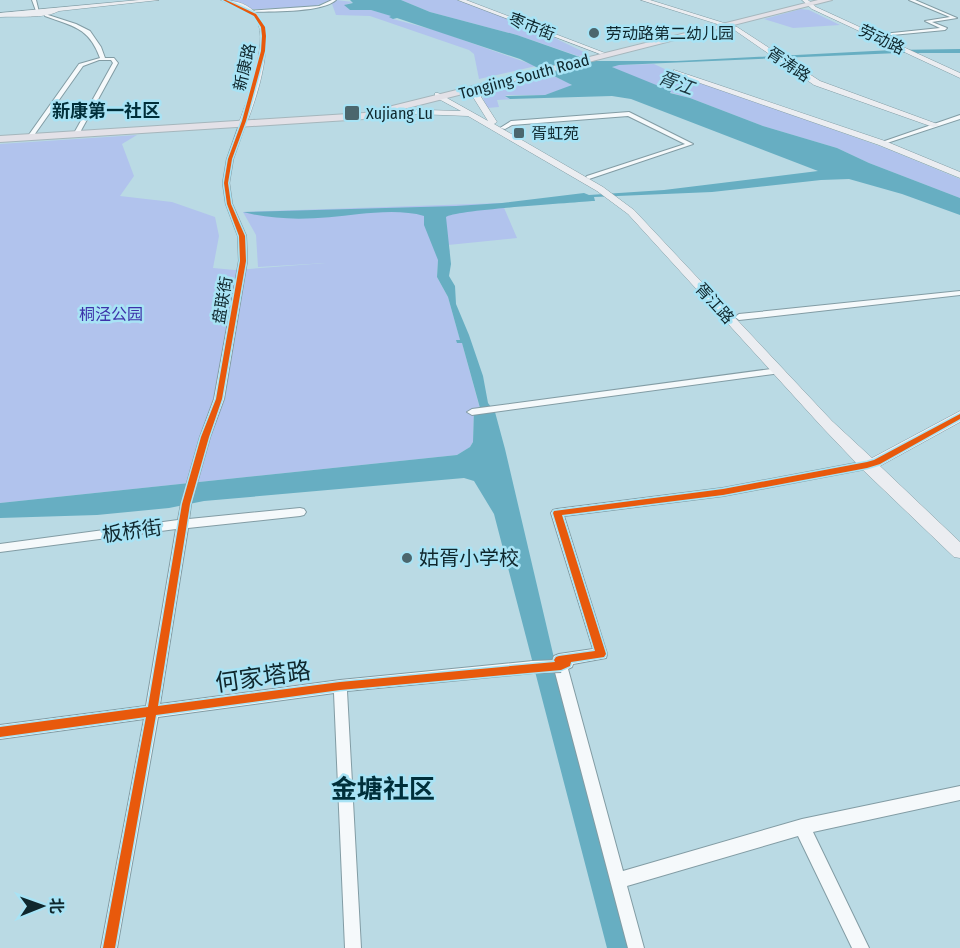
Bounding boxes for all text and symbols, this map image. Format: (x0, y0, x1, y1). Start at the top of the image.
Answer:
street label: 枣市街 (506, 9, 558, 44)
street label: 劳动路 (856, 21, 908, 58)
place label: 劳动路第二幼儿园 (606, 24, 734, 43)
marker: 劳动路第二幼儿园 (587, 26, 601, 40)
street label: 新康路 (230, 42, 259, 93)
street label: 胥涛路 (764, 43, 814, 86)
street label: Tongjing South Road (457, 50, 591, 103)
water label: 胥江 (655, 67, 699, 100)
district label: 新康第一社区 (52, 100, 160, 122)
marker: Xujiang Lu (343, 104, 361, 122)
place label: Xujiang Lu (366, 104, 433, 123)
place label: 胥虹苑 (531, 124, 579, 143)
marker: 胥虹苑 (512, 126, 526, 140)
street label: 盘联街 (209, 275, 236, 325)
street label: 胥江路 (692, 279, 738, 328)
park label: 桐泾公园 (79, 305, 143, 324)
street label: 板桥街 (101, 515, 163, 547)
place label: 姑胥小学校 (419, 546, 519, 570)
marker: 姑胥小学校 (400, 551, 414, 565)
street label: 何家塔路 (214, 656, 312, 698)
district label: 金塘社区 (331, 774, 435, 805)
north arrow (12, 876, 72, 936)
text: 北 (47, 898, 66, 914)

